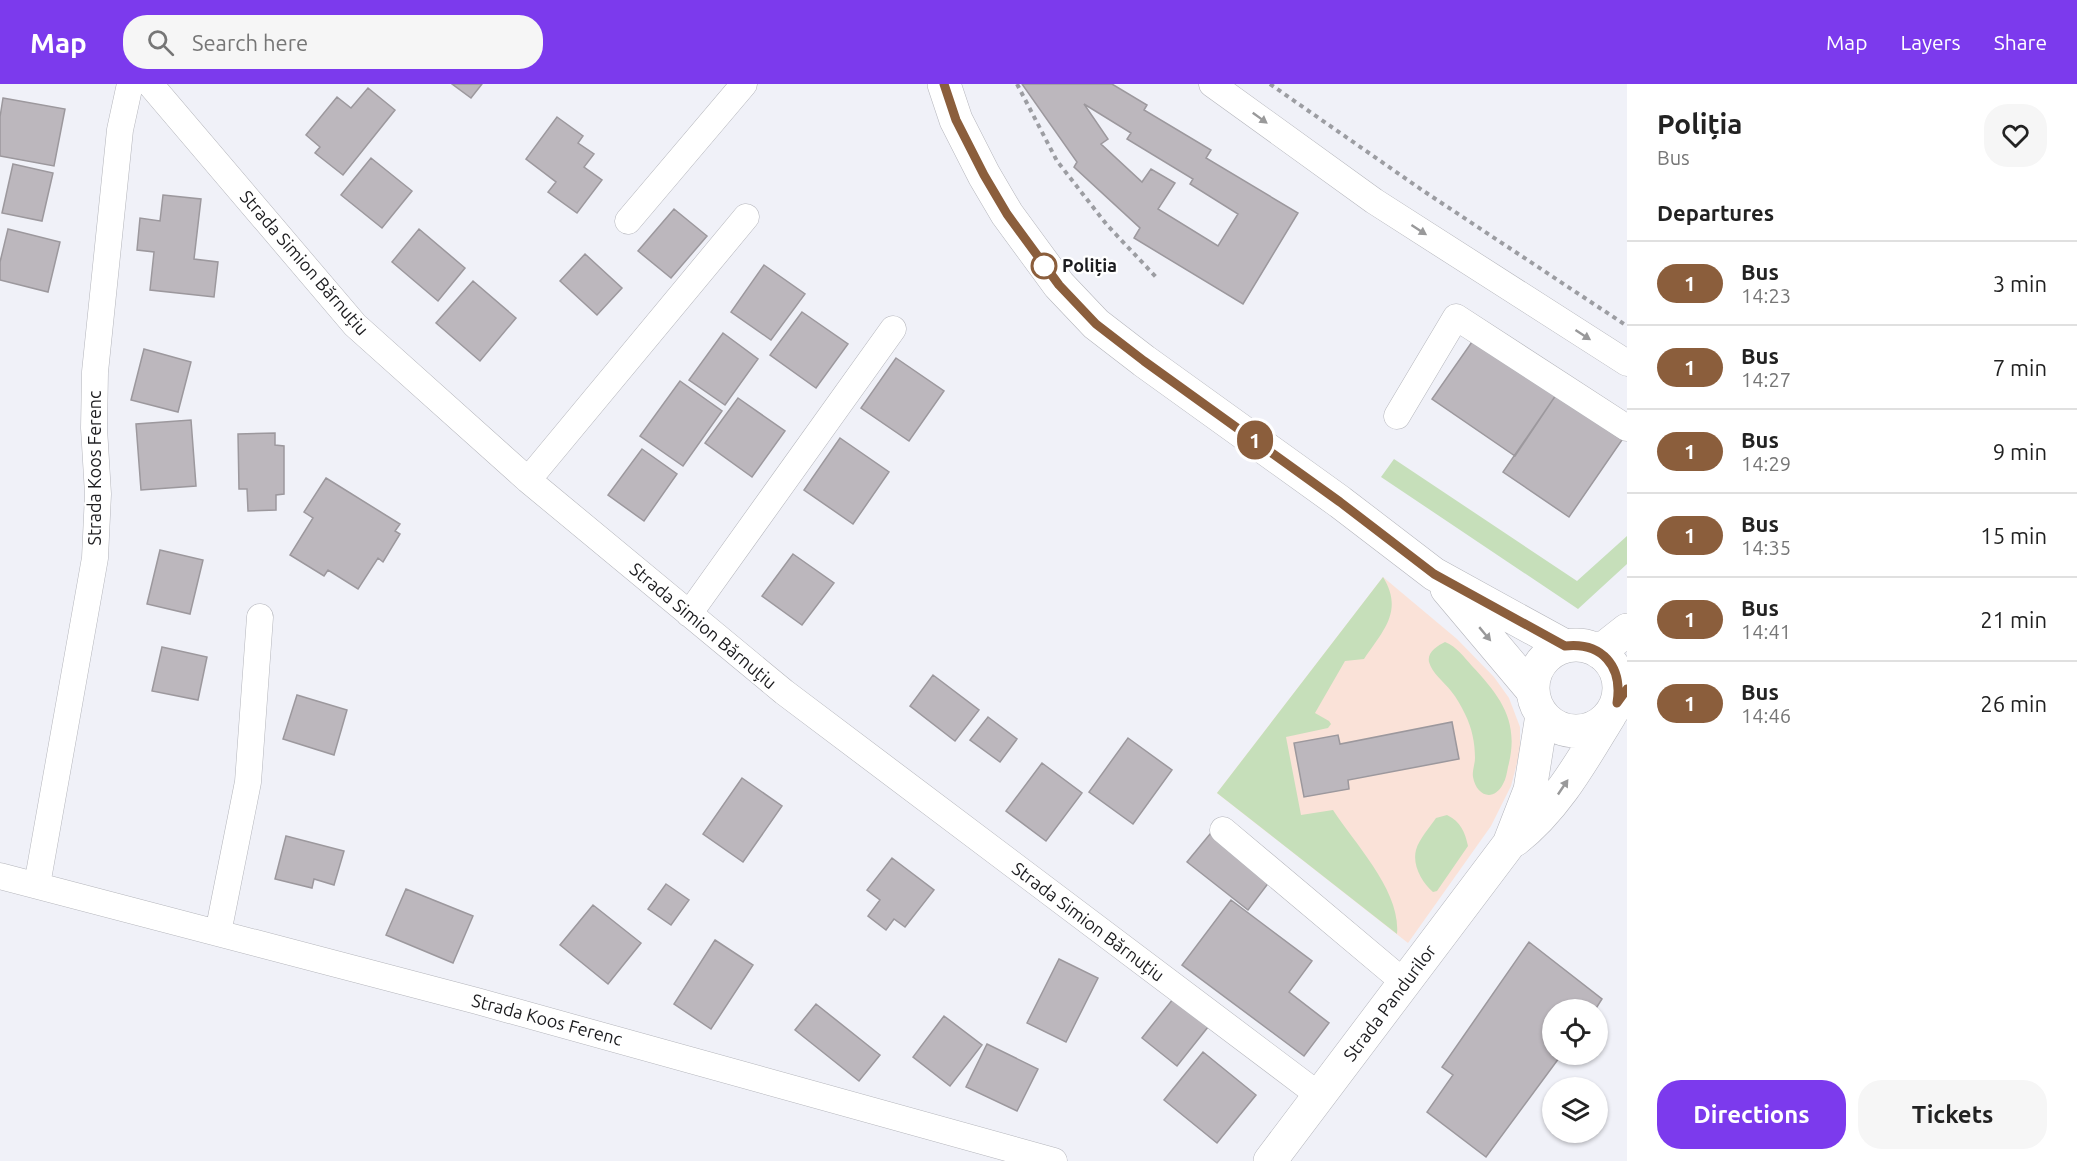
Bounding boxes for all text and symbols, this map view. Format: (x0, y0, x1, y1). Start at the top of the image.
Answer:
search box (123, 15, 543, 69)
icon: search (144, 26, 177, 59)
text: Map (30, 27, 87, 58)
text: Search here (192, 30, 308, 55)
text: Map (1826, 30, 1867, 54)
text: Layers (1900, 30, 1961, 54)
text: Share (1994, 30, 2047, 54)
button: heart (1984, 104, 2047, 167)
text: Poliția (1657, 108, 1743, 139)
one-way arrow (1251, 112, 1267, 124)
text: Bus (1657, 146, 1690, 169)
street label: Strada Simion Bărnuțiu (237, 186, 373, 339)
text: Departures (1657, 200, 1774, 225)
one-way arrow (1411, 224, 1427, 235)
marker: Poliția (1031, 253, 1057, 279)
place label: Poliția (1062, 255, 1117, 276)
text: Bus (1741, 259, 1779, 284)
text: 1 (1684, 271, 1696, 295)
text: 3 min (1993, 271, 2047, 296)
text: 14:23 (1741, 284, 1791, 307)
one-way arrow (1575, 330, 1592, 341)
text: Bus (1741, 343, 1779, 368)
text: 1 (1684, 355, 1696, 379)
text: 7 min (1993, 355, 2047, 380)
text: 14:27 (1741, 368, 1791, 391)
street label: Strada Koos Ferenc (84, 391, 104, 545)
line badge: 1 (1236, 420, 1274, 460)
text: Bus (1741, 427, 1779, 452)
text: 1 (1249, 428, 1261, 452)
text: 1 (1684, 439, 1696, 463)
text: 9 min (1993, 439, 2047, 464)
text: 14:29 (1741, 452, 1791, 475)
text: Bus (1741, 511, 1779, 536)
text: 1 (1684, 523, 1696, 547)
text: 15 min (1980, 523, 2047, 548)
text: 14:35 (1741, 536, 1791, 559)
street label: Strada Simion Bărnuțiu (626, 558, 781, 692)
text: Bus (1741, 595, 1779, 620)
text: 1 (1684, 607, 1696, 631)
text: 21 min (1980, 607, 2047, 632)
text: 14:41 (1741, 620, 1791, 643)
one-way arrow (1478, 626, 1491, 641)
text: Bus (1741, 679, 1779, 704)
text: 1 (1684, 691, 1696, 715)
text: 26 min (1980, 691, 2047, 716)
text: 14:46 (1741, 704, 1791, 727)
one-way arrow (1558, 779, 1569, 795)
street label: Strada Simion Bărnuțiu (1009, 858, 1168, 985)
street label: Strada Pandurilor (1339, 940, 1440, 1065)
street label: Strada Koos Ferenc (470, 989, 625, 1049)
map controls (1542, 999, 1608, 1143)
button: locate (1542, 999, 1608, 1065)
button: layers (1542, 1077, 1608, 1143)
button: Directions (1657, 1080, 1846, 1149)
button: Tickets (1858, 1080, 2047, 1149)

